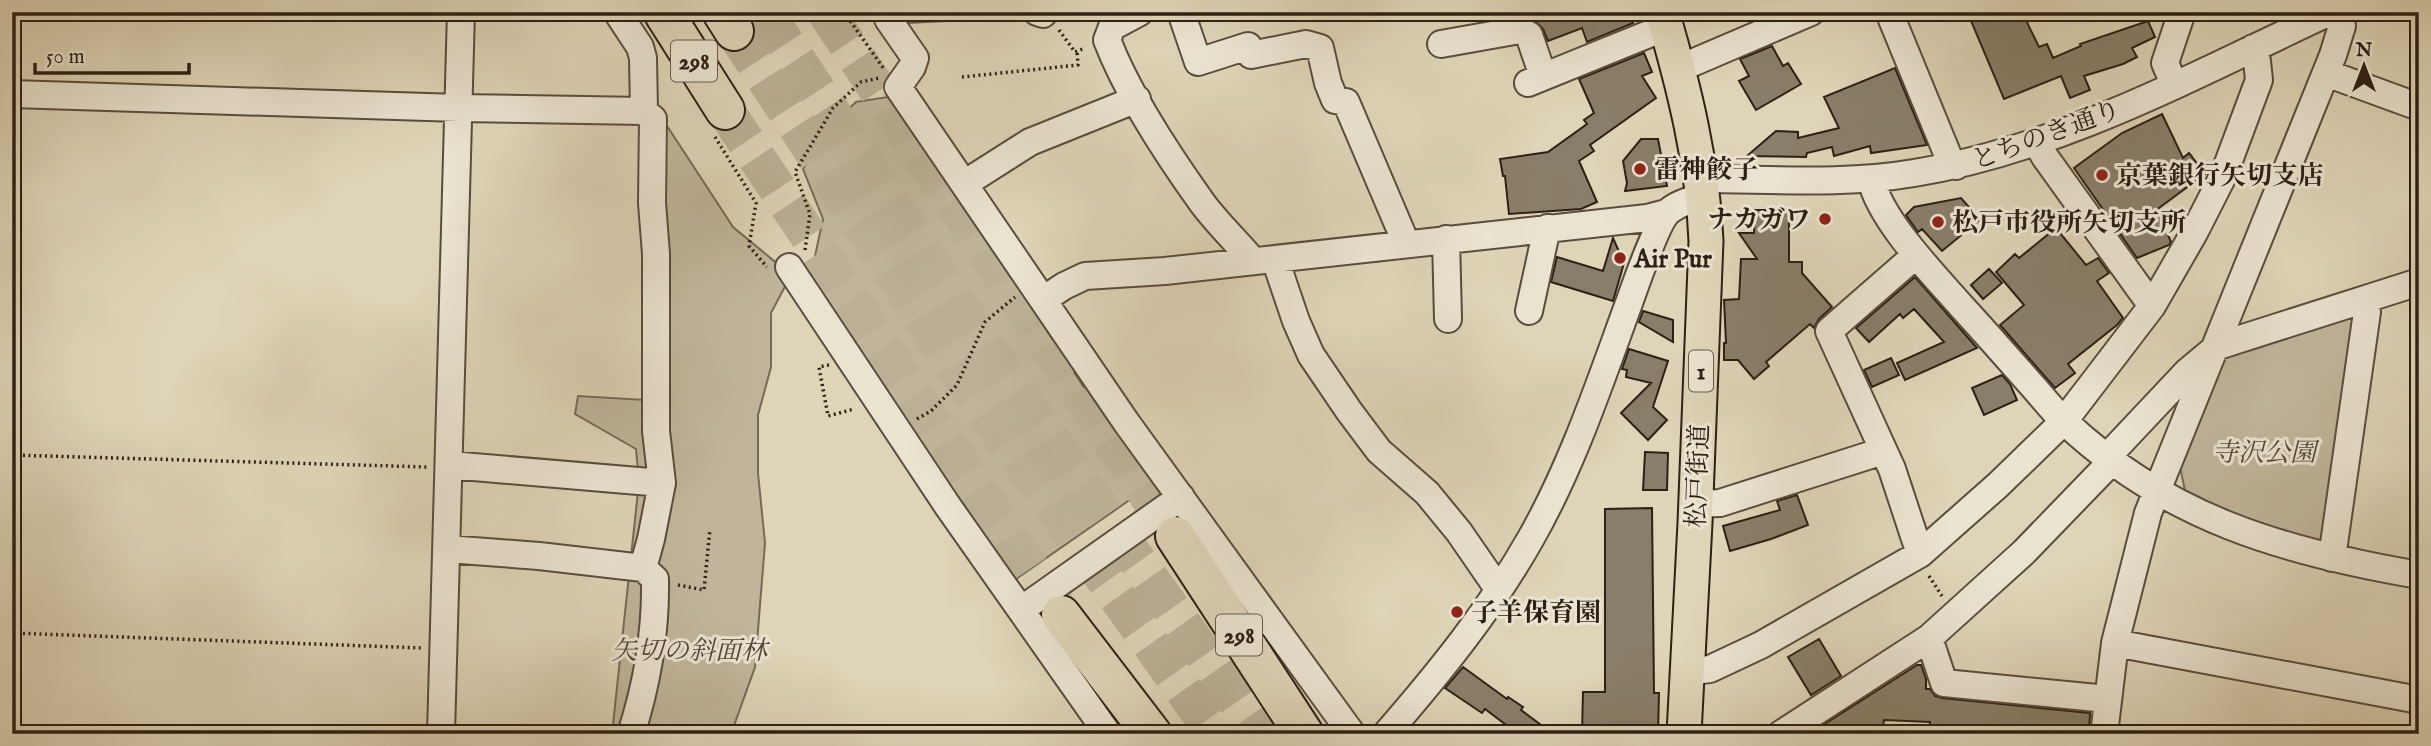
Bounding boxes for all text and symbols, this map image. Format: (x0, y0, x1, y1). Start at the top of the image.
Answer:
scale bar (35, 32, 189, 76)
north arrow (2330, 32, 2400, 102)
text: N (2355, 39, 2373, 63)
road number: 298 (671, 40, 717, 82)
text: 50 m (46, 44, 85, 71)
street label: とちのき通り (1968, 93, 2125, 178)
place label: 雷神餃子 (1654, 154, 1758, 187)
place label: 京葉銀行矢切支店 (2116, 160, 2324, 193)
marker: 雷神餃子 (1632, 161, 1648, 177)
marker: 京葉銀行矢切支店 (2094, 167, 2110, 183)
place label: ナカガワ (1708, 204, 1811, 237)
place label: 松戸市役所矢切支所 (1952, 207, 2186, 240)
marker: ナカガワ (1817, 211, 1833, 227)
marker: 松戸市役所矢切支所 (1930, 214, 1946, 230)
place label: Air Pur (1633, 243, 1712, 276)
marker: Air Pur (1612, 250, 1628, 266)
road number: 1 (1689, 350, 1713, 392)
street label: 松戸街道 (1680, 424, 1717, 529)
park label: 寺沢公園 (2212, 437, 2320, 470)
place label: 子羊保育園 (1471, 597, 1601, 630)
marker: 子羊保育園 (1449, 604, 1465, 620)
road number: 298 (1216, 614, 1262, 656)
park label: 矢切の斜面林 (611, 635, 771, 668)

